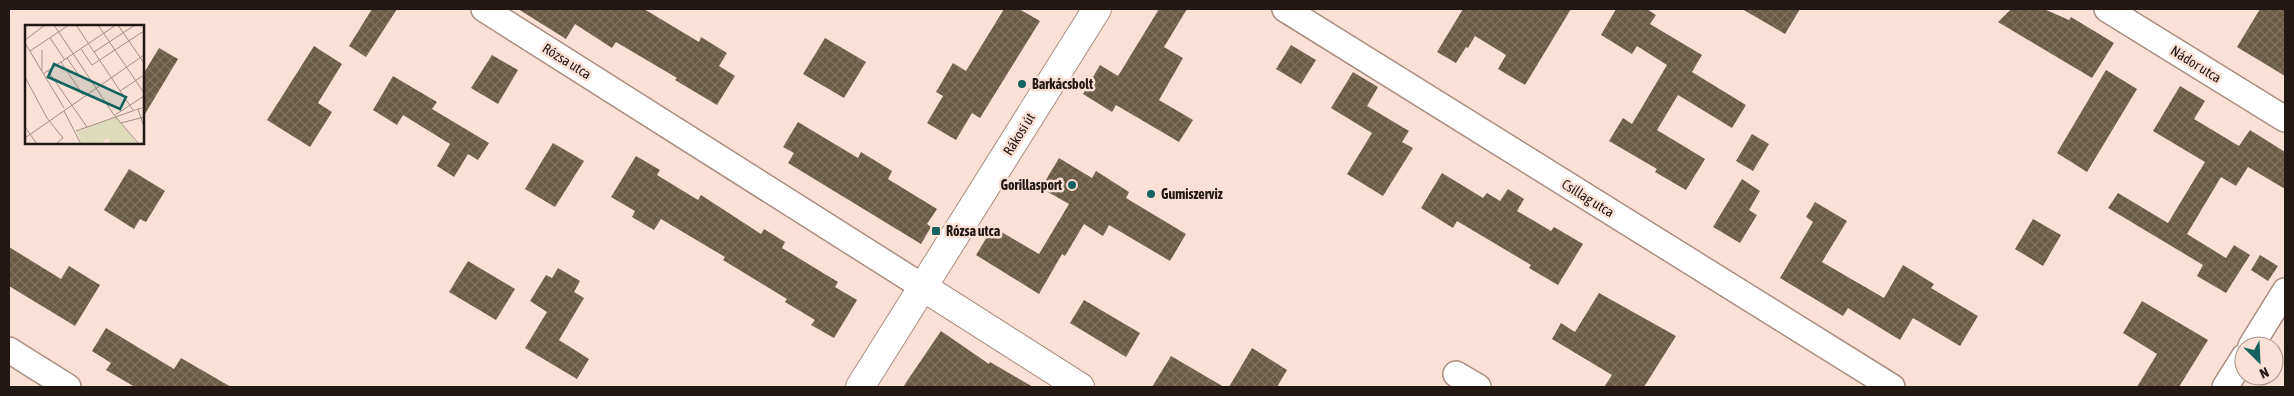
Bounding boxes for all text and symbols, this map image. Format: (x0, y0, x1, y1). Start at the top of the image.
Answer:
inset map (25, 25, 144, 144)
street label: Rózsa utca (540, 40, 594, 82)
street label: Nádor utca (2168, 42, 2224, 86)
place label: Barkácsbolt (1032, 76, 1093, 92)
marker: Barkácsbolt (1016, 78, 1028, 90)
street label: Rákosi út (1000, 110, 1038, 158)
street label: Csillag utca (1559, 176, 1617, 220)
place label: Gorillasport (1001, 177, 1062, 193)
marker: Gorillasport (1066, 179, 1078, 191)
place label: Gumiszerviz (1161, 186, 1223, 202)
marker: Gumiszerviz (1145, 188, 1157, 200)
place label: Rózsa utca (946, 223, 1001, 239)
marker: Rózsa utca (930, 225, 942, 237)
north arrow (2234, 336, 2284, 386)
text: N (2257, 364, 2271, 382)

